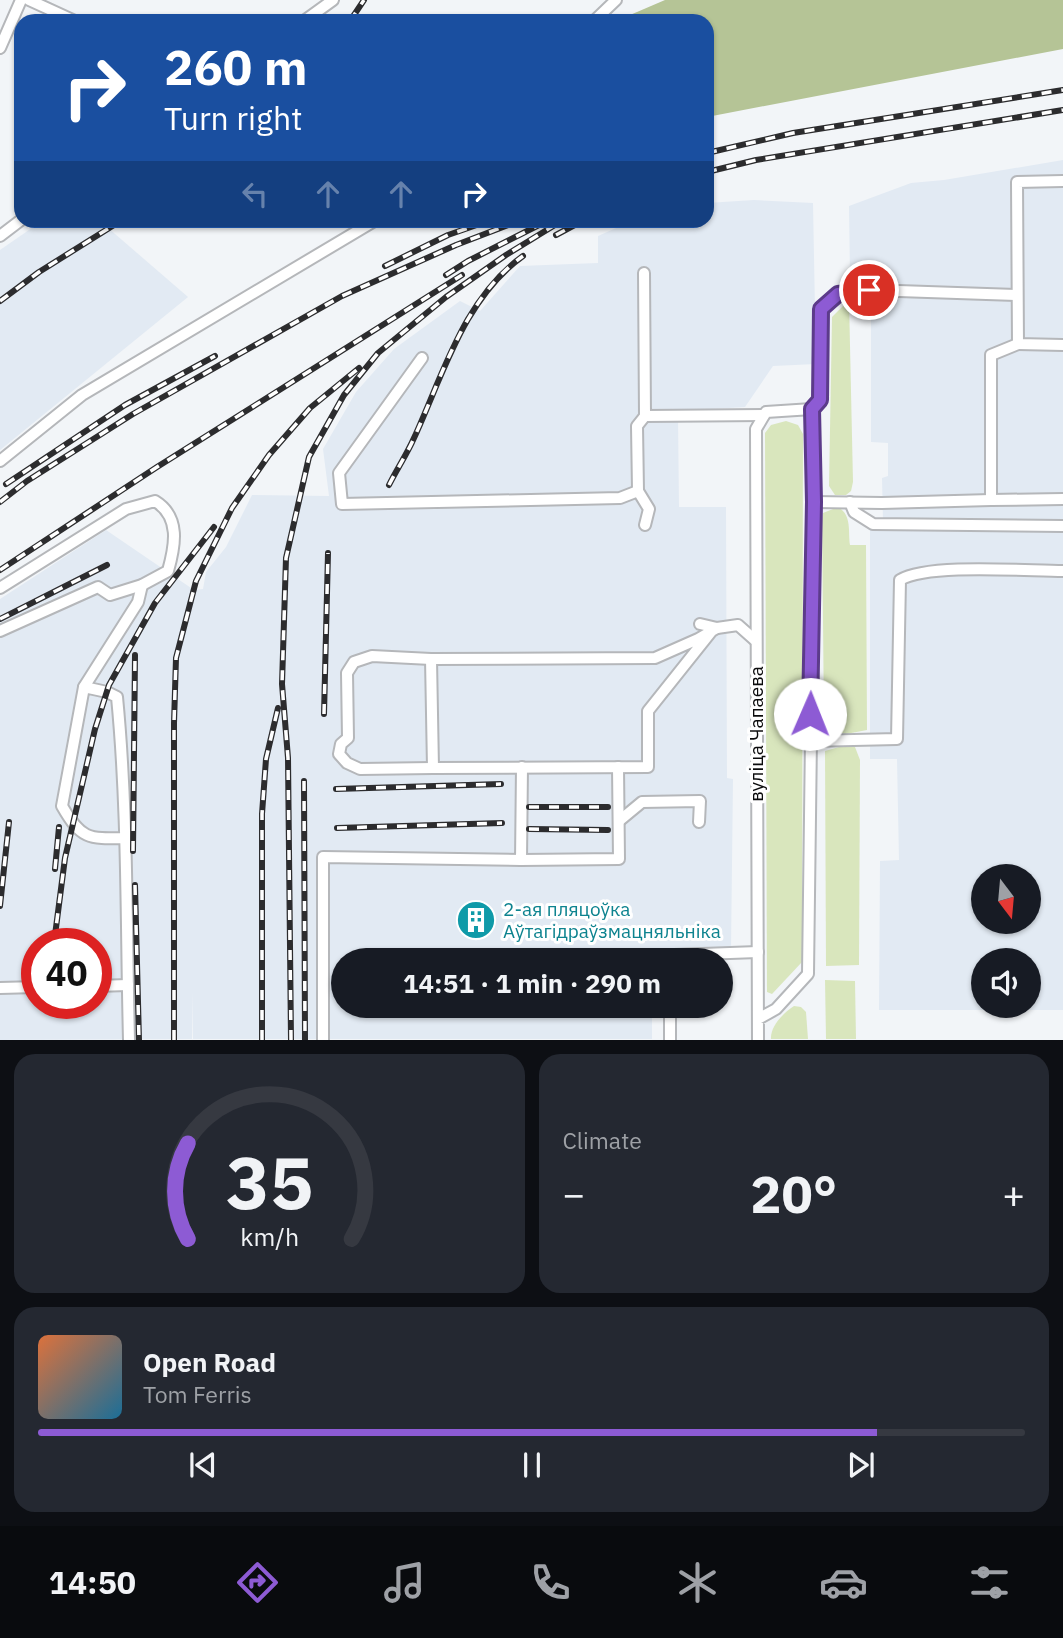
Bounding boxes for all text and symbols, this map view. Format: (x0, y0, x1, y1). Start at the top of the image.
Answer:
text: 260 m (164, 35, 308, 98)
icon: right (49, 42, 140, 133)
text: Turn right (164, 97, 302, 139)
icon: left (236, 175, 274, 213)
icon: ahead (309, 175, 347, 213)
icon: ahead (382, 175, 420, 213)
icon: right (455, 175, 493, 213)
pin (839, 260, 899, 320)
icon: arrive (850, 271, 888, 309)
street label: вуліца Чапаева (744, 666, 768, 802)
position arrow (773, 677, 847, 751)
north arrow (971, 864, 1041, 934)
map controls (971, 864, 1041, 1018)
place label: 2-ая пляцоўка Аўтагідраўзмацняльніка (503, 897, 721, 943)
building icon: 2-ая пляцоўка Аўтагідраўзмацняльніка (455, 899, 497, 941)
speed limit sign: 40 (21, 928, 112, 1019)
button: sound (971, 948, 1041, 1018)
text: 14:51 · 1 min · 290 m (403, 966, 661, 1000)
text: Climate (563, 1125, 642, 1155)
text: 35 (226, 1135, 313, 1230)
text: 20° (750, 1160, 837, 1227)
text: − (563, 1169, 585, 1218)
text: + (1002, 1169, 1025, 1218)
text: km/h (240, 1220, 299, 1253)
text: Open Road (143, 1345, 276, 1379)
text: Tom Ferris (143, 1379, 252, 1409)
icon: previous (184, 1446, 222, 1484)
icon: pause (513, 1446, 551, 1484)
icon: next (842, 1446, 880, 1484)
icon: directions (233, 1558, 282, 1607)
icon: music (380, 1558, 429, 1607)
icon: phone (526, 1558, 575, 1607)
icon: climate (673, 1558, 722, 1607)
icon: car (819, 1558, 868, 1607)
icon: filters (965, 1558, 1014, 1607)
text: 14:50 (49, 1561, 136, 1603)

